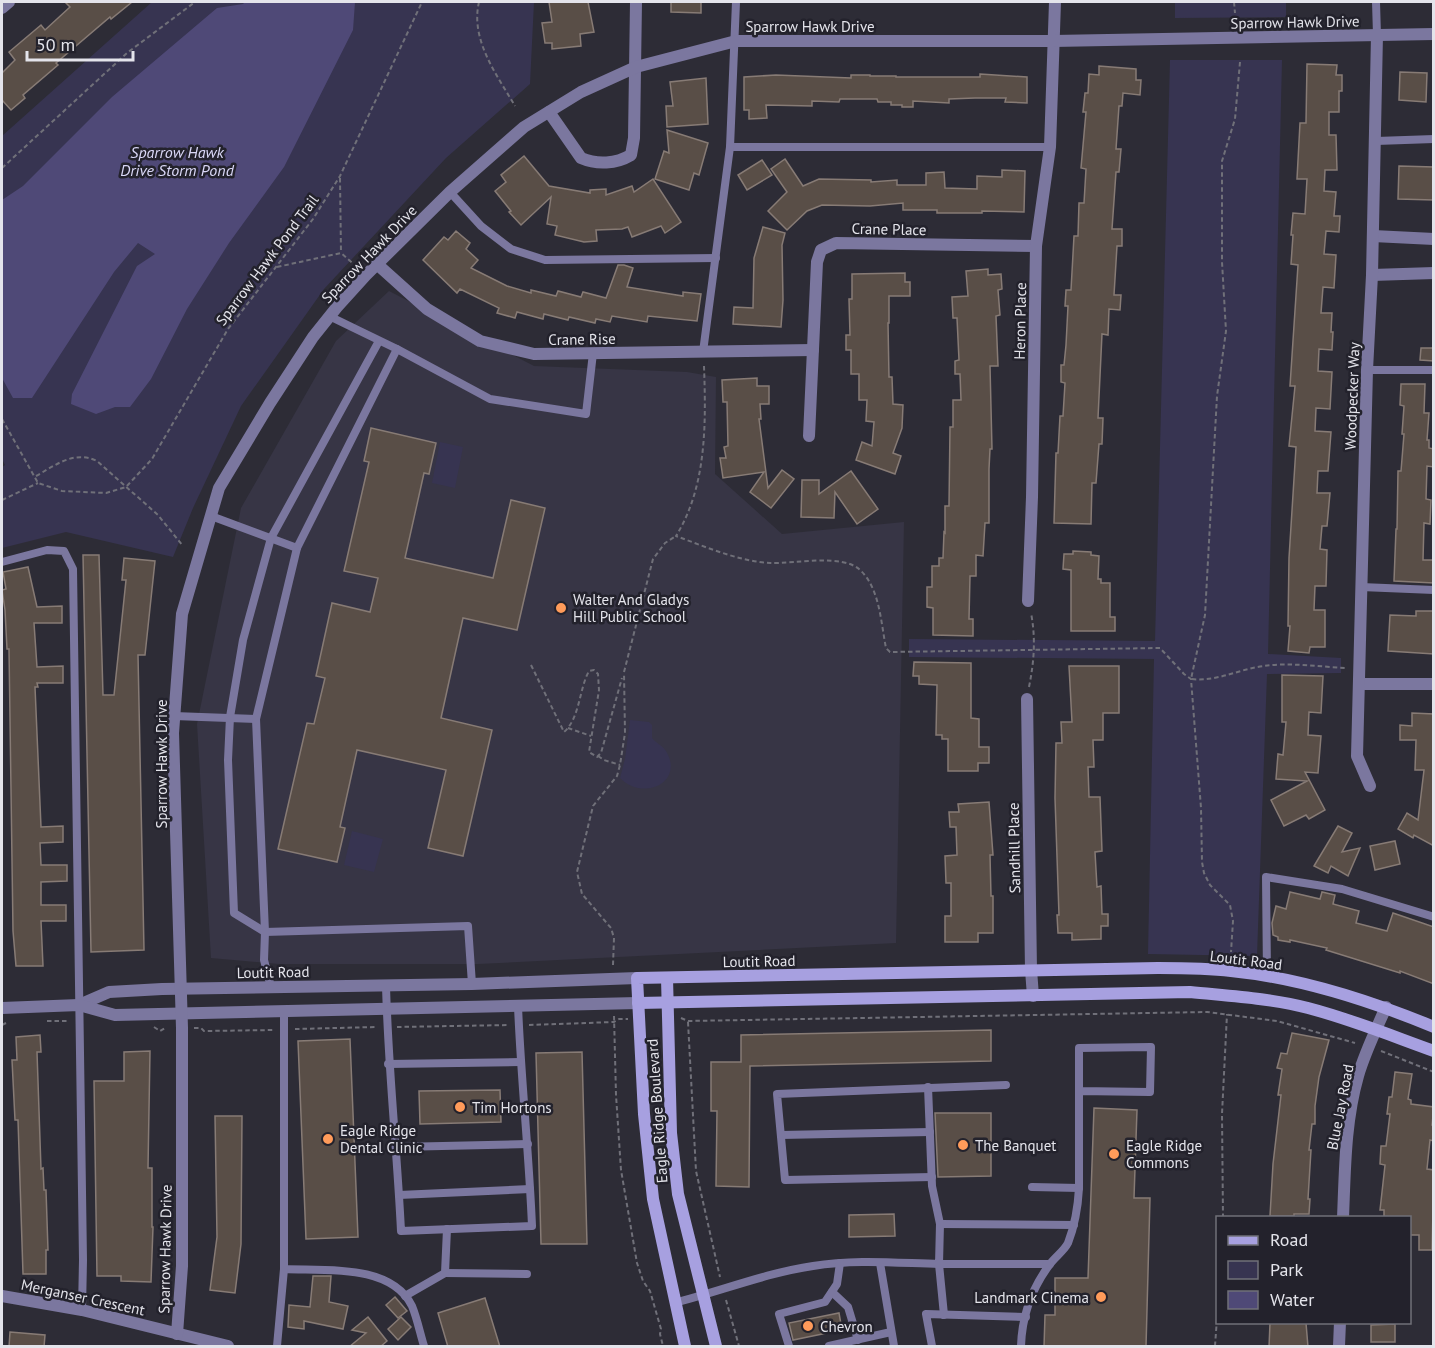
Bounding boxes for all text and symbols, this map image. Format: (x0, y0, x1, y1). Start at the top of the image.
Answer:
street label: Sparrow Hawk Drive (1230, 11, 1360, 33)
street label: Sparrow Hawk Drive (745, 17, 875, 36)
scale bar (27, 24, 134, 62)
text: 50 m (36, 33, 75, 56)
water label: Sparrow Hawk Drive Storm Pond (120, 142, 235, 180)
street label: Sparrow Hawk Pond Trail (212, 190, 323, 329)
street label: Sparrow Hawk Drive (317, 201, 421, 307)
street label: Crane Place (851, 219, 927, 239)
street label: Heron Place (1010, 282, 1030, 360)
street label: Crane Rise (548, 329, 616, 349)
street label: Woodpecker Way (1341, 342, 1363, 450)
place label: Walter And Gladys Hill Public School (573, 590, 689, 626)
marker: Walter And Gladys Hill Public School (554, 601, 568, 615)
street label: Sparrow Hawk Drive (152, 699, 171, 829)
street label: Sandhill Place (1004, 802, 1024, 894)
street label: Loutit Road (1209, 946, 1283, 974)
street label: Loutit Road (722, 951, 796, 971)
street label: Loutit Road (236, 962, 310, 982)
street label: Eagle Ridge Boulevard (642, 1038, 672, 1184)
street label: Blue Jay Road (1322, 1063, 1358, 1151)
place label: Tim Hortons (472, 1098, 552, 1117)
marker: Tim Hortons (453, 1100, 467, 1114)
place label: Eagle Ridge Dental Clinic (340, 1121, 423, 1157)
marker: Eagle Ridge Dental Clinic (321, 1132, 335, 1146)
place label: The Banquet (975, 1136, 1056, 1155)
place label: Eagle Ridge Commons (1126, 1136, 1202, 1172)
marker: The Banquet (956, 1138, 970, 1152)
marker: Eagle Ridge Commons (1107, 1147, 1121, 1161)
street label: Sparrow Hawk Drive (154, 1184, 176, 1314)
legend (1216, 1216, 1411, 1324)
text: Road (1270, 1228, 1308, 1251)
text: Park (1270, 1258, 1303, 1281)
street label: Merganser Crescent (19, 1275, 147, 1319)
place label: Landmark Cinema (974, 1288, 1089, 1307)
text: Water (1270, 1288, 1314, 1311)
marker: Landmark Cinema (1094, 1290, 1108, 1304)
place label: Chevron (820, 1317, 873, 1336)
marker: Chevron (801, 1319, 815, 1333)

